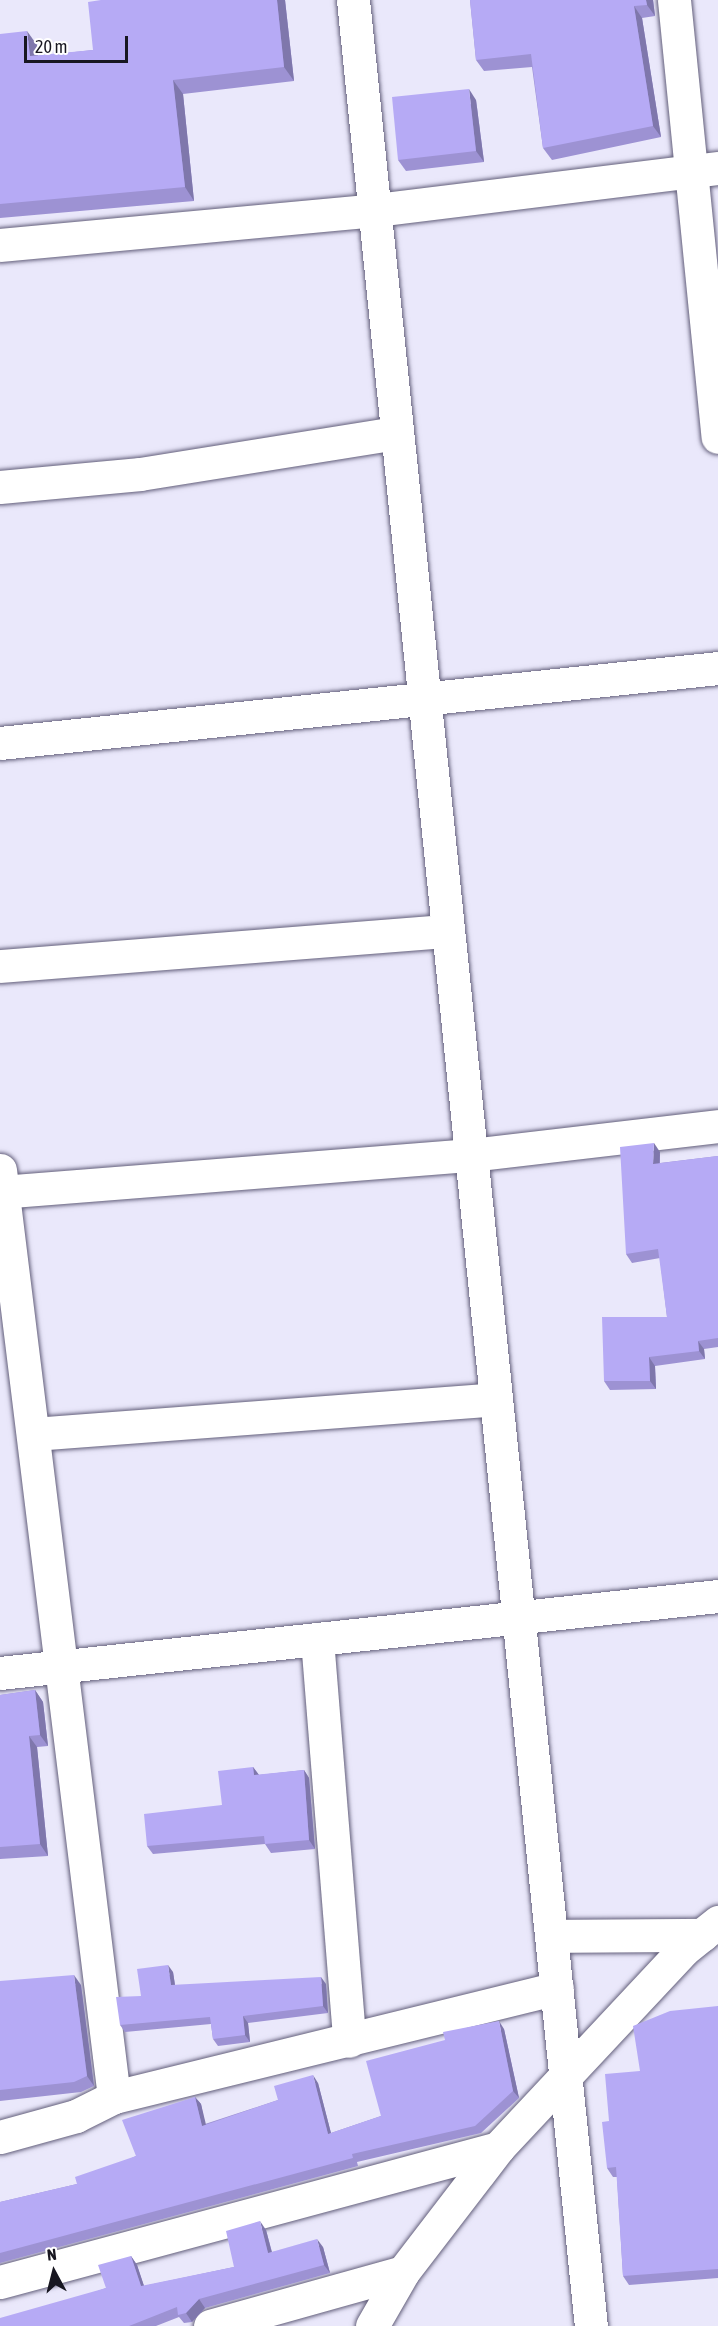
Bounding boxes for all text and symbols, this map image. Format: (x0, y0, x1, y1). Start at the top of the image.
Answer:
scale bar (27, 24, 130, 62)
text: 20 m (35, 36, 67, 57)
north arrow (24, 2242, 84, 2302)
text: N (46, 2245, 58, 2264)

